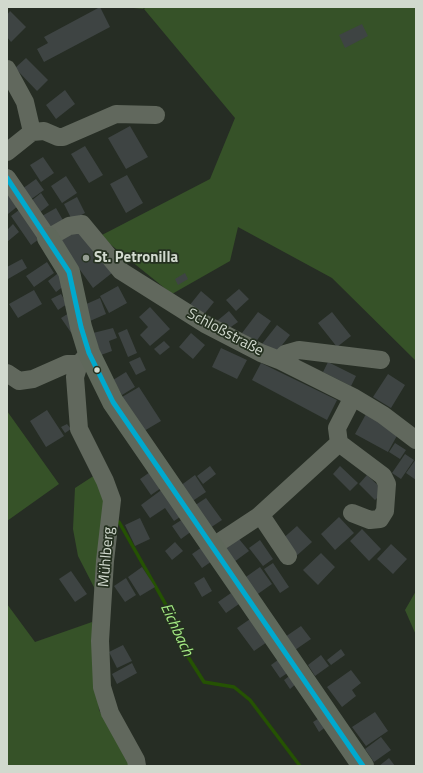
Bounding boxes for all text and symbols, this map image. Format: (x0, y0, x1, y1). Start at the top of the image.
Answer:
place label: St. Petronilla (94, 249, 178, 267)
marker: St. Petronilla (81, 253, 91, 263)
street label: Schloßstraße (184, 305, 266, 361)
unlabelled marker (92, 365, 102, 375)
street label: Mühlberg (95, 526, 119, 588)
water label: Eichbach (155, 600, 197, 660)

